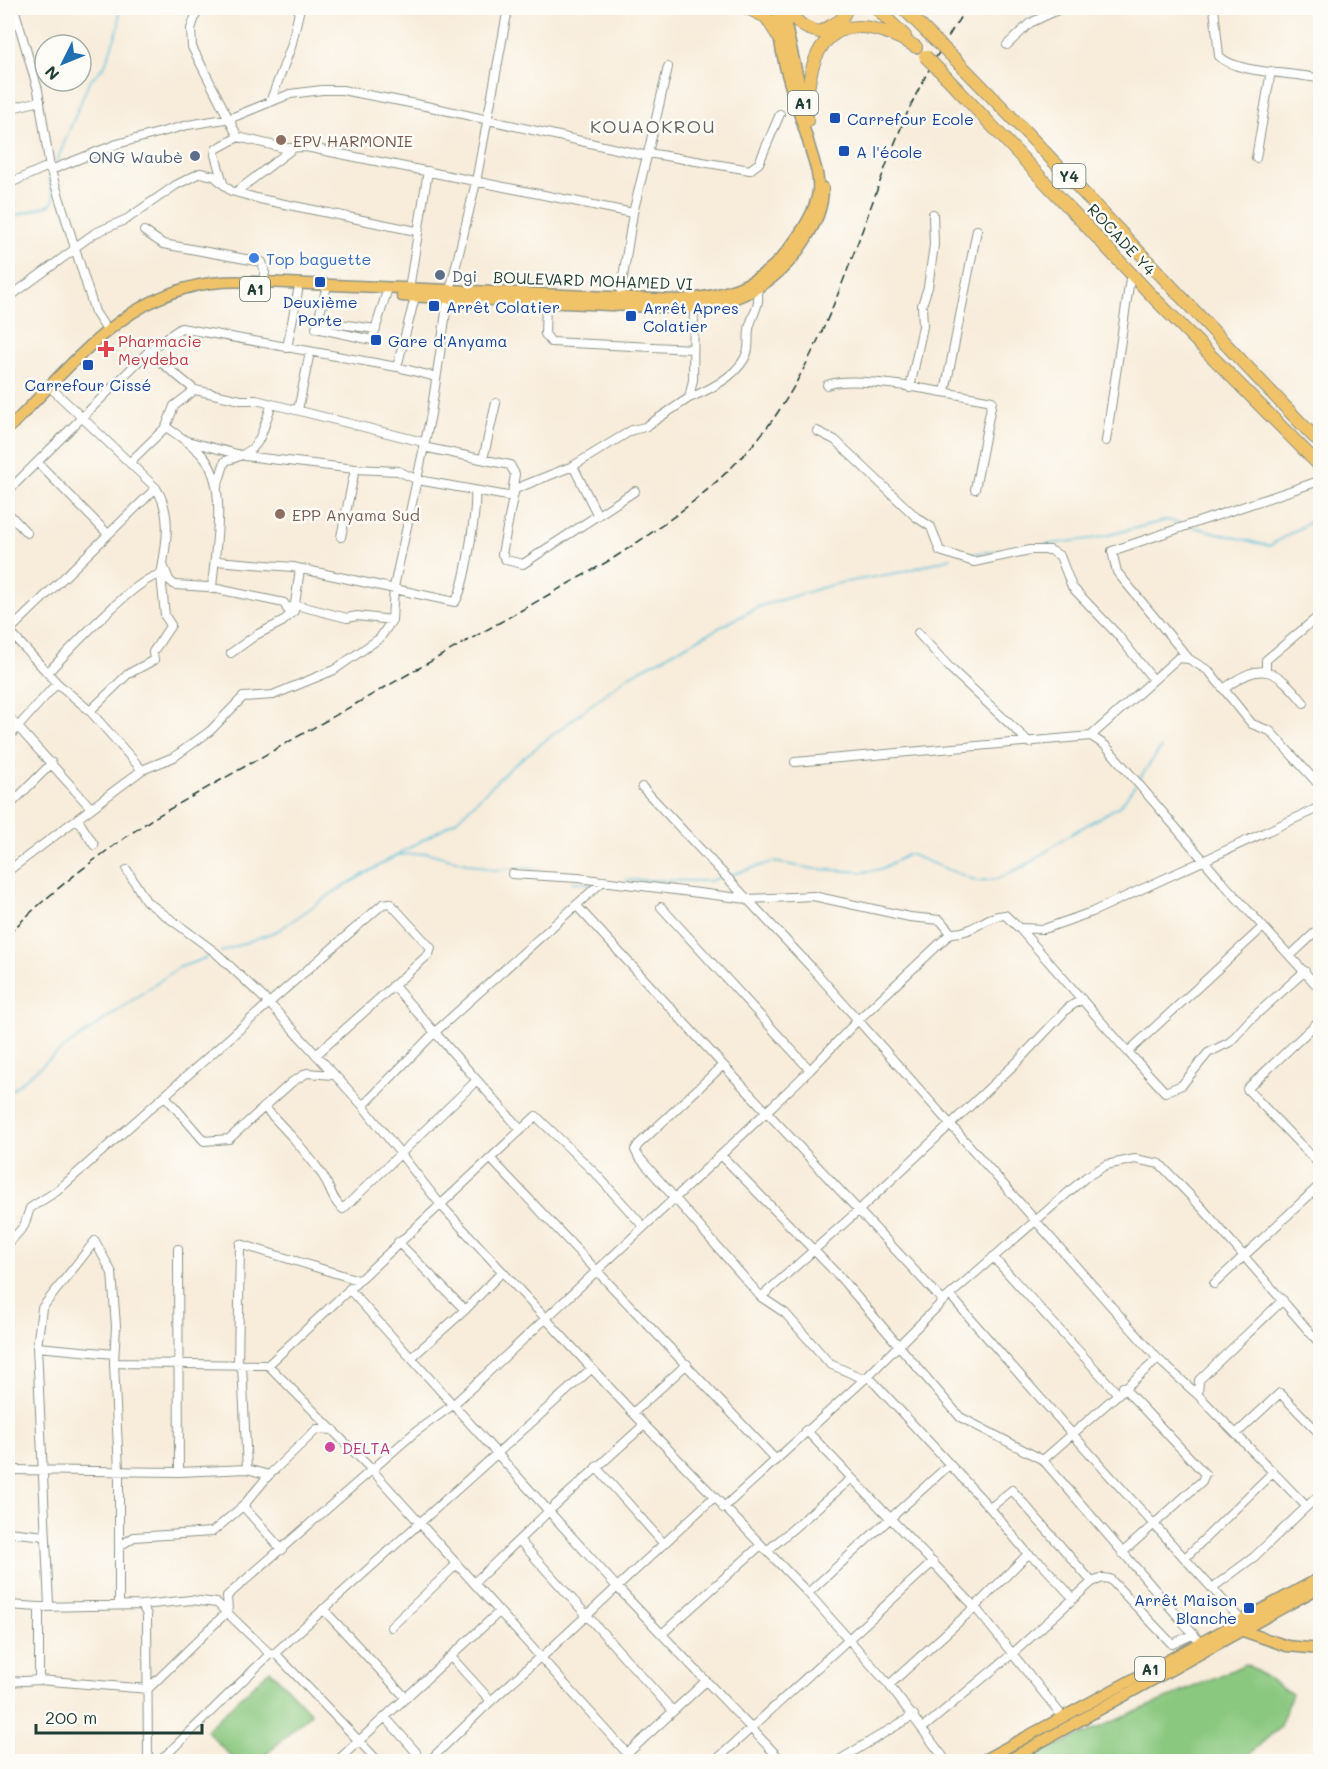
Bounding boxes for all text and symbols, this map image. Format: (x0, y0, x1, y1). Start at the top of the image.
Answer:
north arrow (33, 33, 93, 93)
text: N (40, 62, 63, 85)
road number: A1 (788, 91, 818, 115)
place label: Carrefour Ecole (847, 108, 974, 129)
marker: Carrefour Ecole (828, 111, 842, 125)
district label: KOUAOKROU (590, 114, 716, 138)
place label: EPV HARMONIE (293, 130, 413, 151)
marker: EPV HARMONIE (274, 133, 288, 147)
place label: A l'école (856, 141, 922, 162)
marker: A l'école (837, 144, 851, 158)
place label: ONG Waubè (89, 146, 183, 167)
marker: ONG Waubè (188, 149, 202, 163)
road number: Y4 (1052, 164, 1086, 188)
street label: ROCADE Y4 (1083, 199, 1161, 280)
place label: Top baguette (266, 248, 371, 269)
marker: Top baguette (247, 251, 261, 265)
place label: Dgi (452, 265, 477, 286)
street label: BOULEVARD MOHAMED VI (493, 266, 693, 294)
marker: Dgi (433, 268, 447, 282)
marker: Deuxième Porte (313, 275, 327, 289)
road number: A1 (240, 277, 270, 301)
place label: Deuxième Porte (282, 291, 358, 330)
place label: Arrêt Colatier (446, 296, 560, 317)
place label: Arrêt Apres Colatier (643, 297, 739, 336)
marker: Arrêt Colatier (427, 299, 441, 313)
marker: Arrêt Apres Colatier (624, 309, 638, 323)
place label: Pharmacie Meydeba (118, 330, 202, 369)
place label: Gare d'Anyama (388, 330, 508, 351)
marker: Gare d'Anyama (369, 333, 383, 347)
marker: Pharmacie Meydeba (99, 342, 113, 356)
marker: Carrefour Cissé (81, 358, 95, 372)
place label: Carrefour Cissé (25, 374, 151, 395)
place label: EPP Anyama Sud (292, 504, 420, 525)
marker: EPP Anyama Sud (273, 507, 287, 521)
place label: DELTA (342, 1437, 391, 1458)
marker: DELTA (323, 1440, 337, 1454)
place label: Arrêt Maison Blanche (1134, 1589, 1237, 1628)
marker: Arrêt Maison Blanche (1242, 1601, 1256, 1615)
road number: A1 (1135, 1657, 1165, 1681)
scale bar (36, 1697, 202, 1735)
text: 200 m (45, 1705, 97, 1729)

